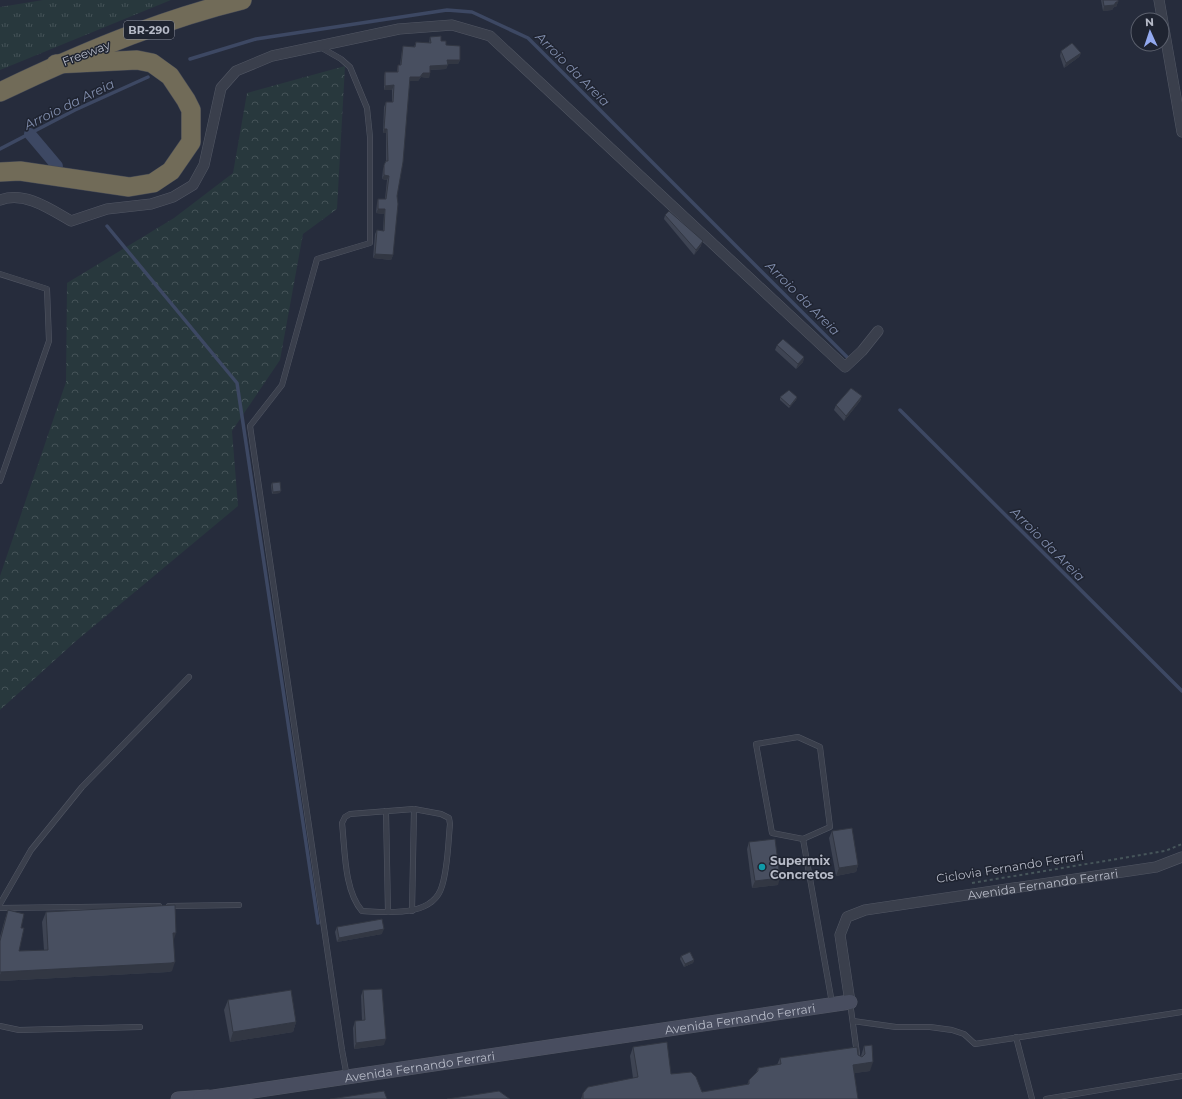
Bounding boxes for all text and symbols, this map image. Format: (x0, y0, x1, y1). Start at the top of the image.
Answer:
north arrow (1130, 12, 1170, 52)
text: N (1145, 15, 1154, 29)
road number: BR-290 (124, 21, 174, 39)
water label: Arroio da Areia (532, 28, 614, 110)
street label: Freeway (60, 37, 113, 69)
water label: Arroio da Areia (20, 75, 117, 133)
water label: Arroio da Areia (762, 257, 844, 339)
water label: Arroio da Areia (1007, 503, 1089, 585)
street label: Ciclovia Fernando Ferrari (935, 848, 1085, 886)
place label: Supermix Concretos (770, 853, 834, 882)
marker: Supermix Concretos (757, 862, 767, 872)
street label: Avenida Fernando Ferrari (966, 865, 1119, 902)
street label: Avenida Fernando Ferrari (664, 1000, 816, 1037)
street label: Avenida Fernando Ferrari (343, 1048, 496, 1085)

